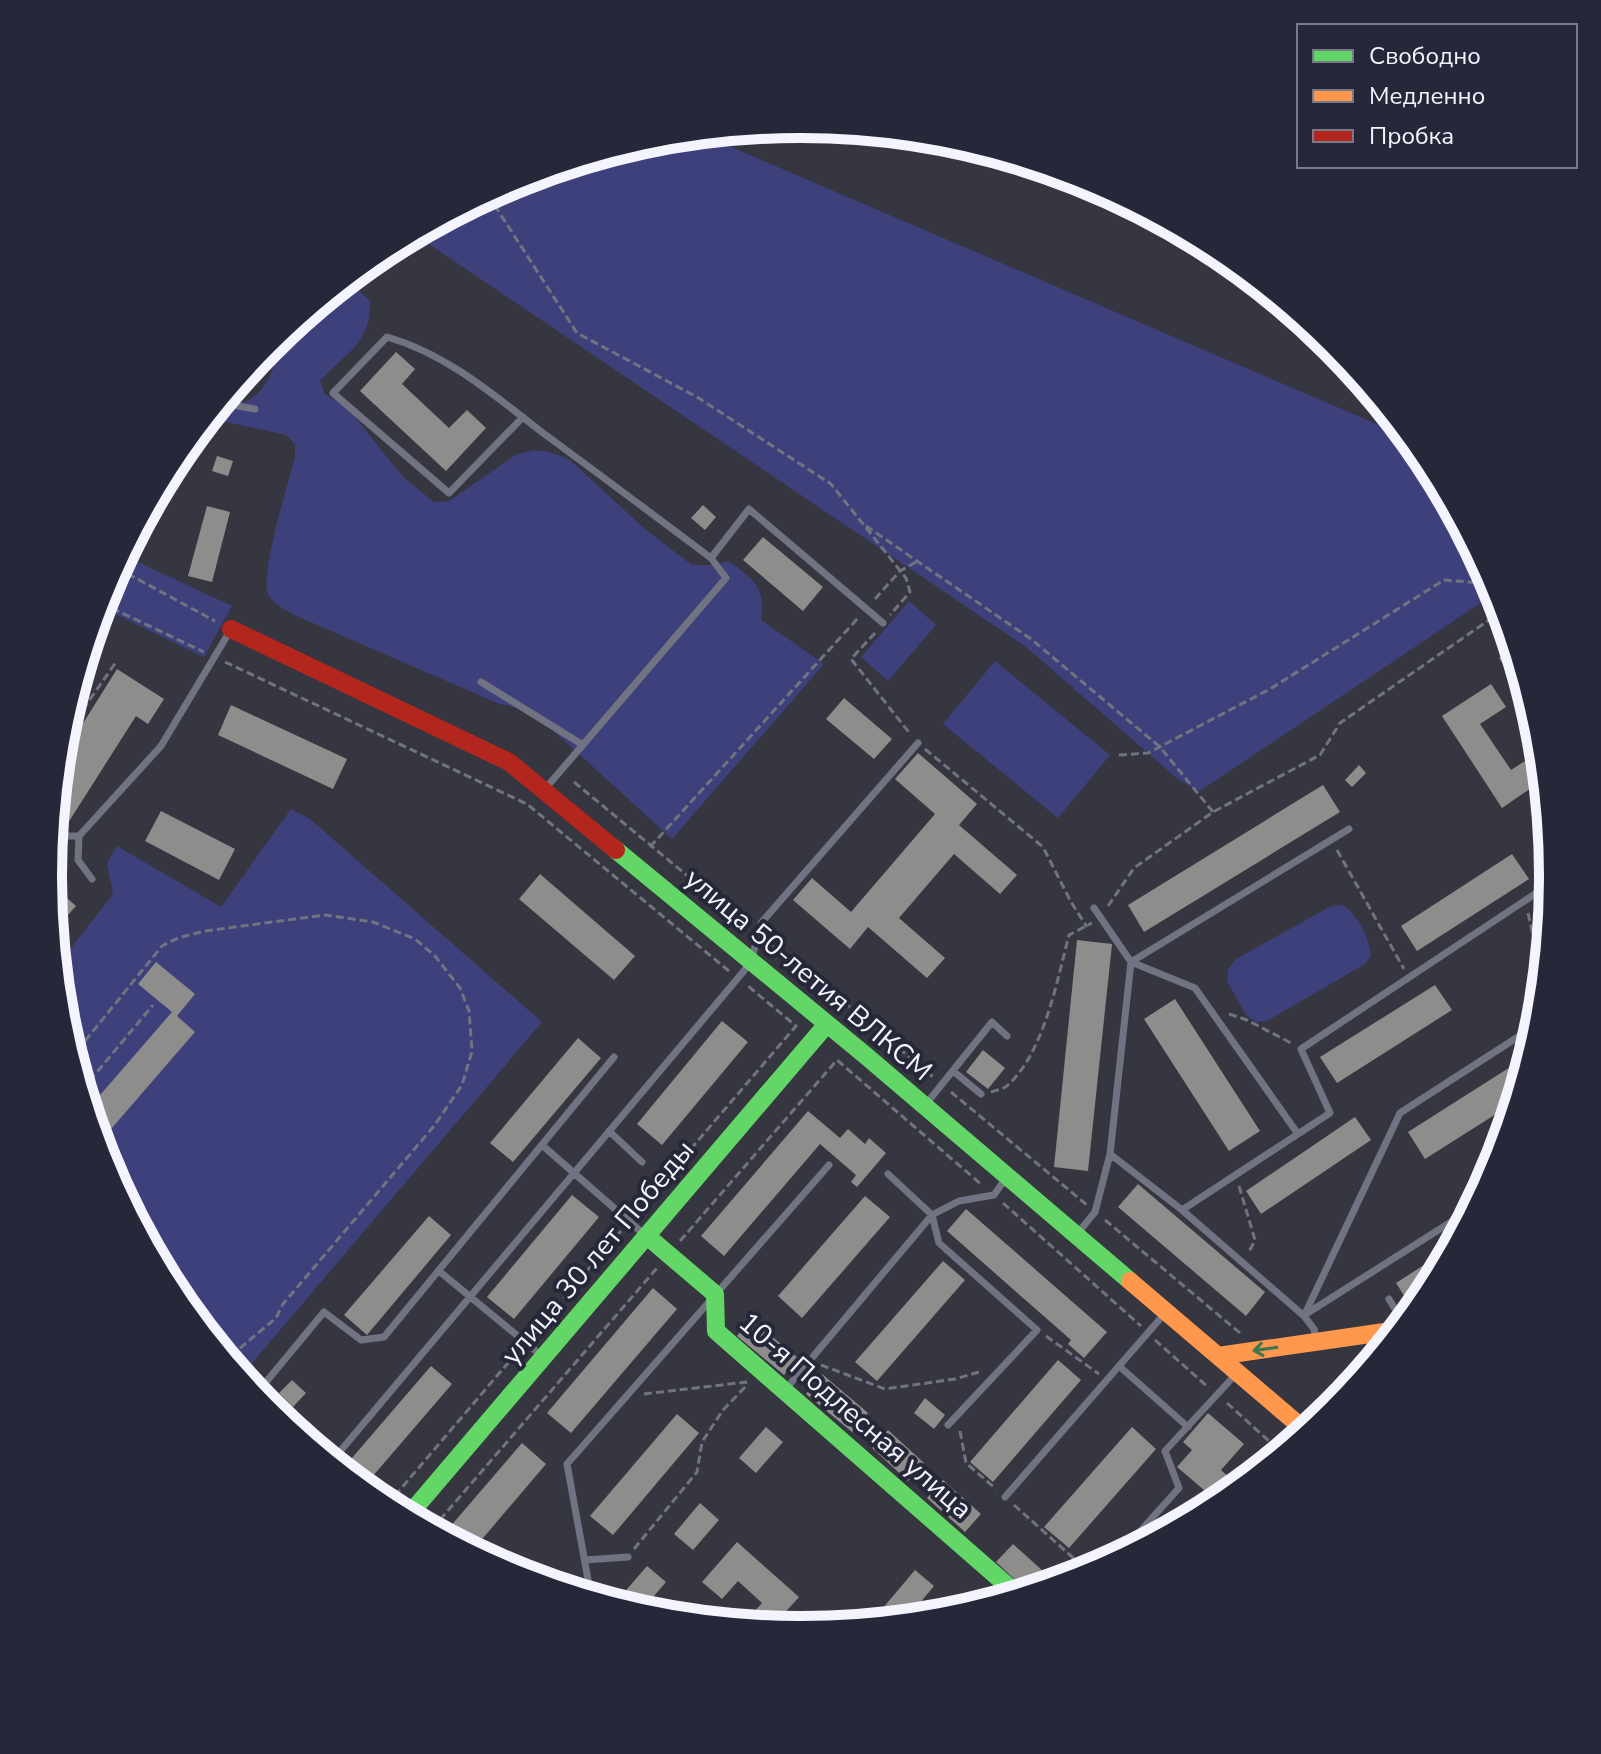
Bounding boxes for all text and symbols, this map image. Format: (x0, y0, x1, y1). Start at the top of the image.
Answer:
legend (1297, 24, 1577, 168)
text: Свободно (1369, 40, 1481, 72)
text: Медленно (1369, 80, 1485, 112)
text: Пробка (1369, 120, 1454, 152)
street label: улица 50-летия ВЛКСМ (677, 860, 940, 1090)
street label: улица 30 лет Победы (493, 1132, 703, 1373)
street label: 10-я Подлесная улица (731, 1304, 980, 1528)
one-way arrow (1253, 1342, 1278, 1357)

